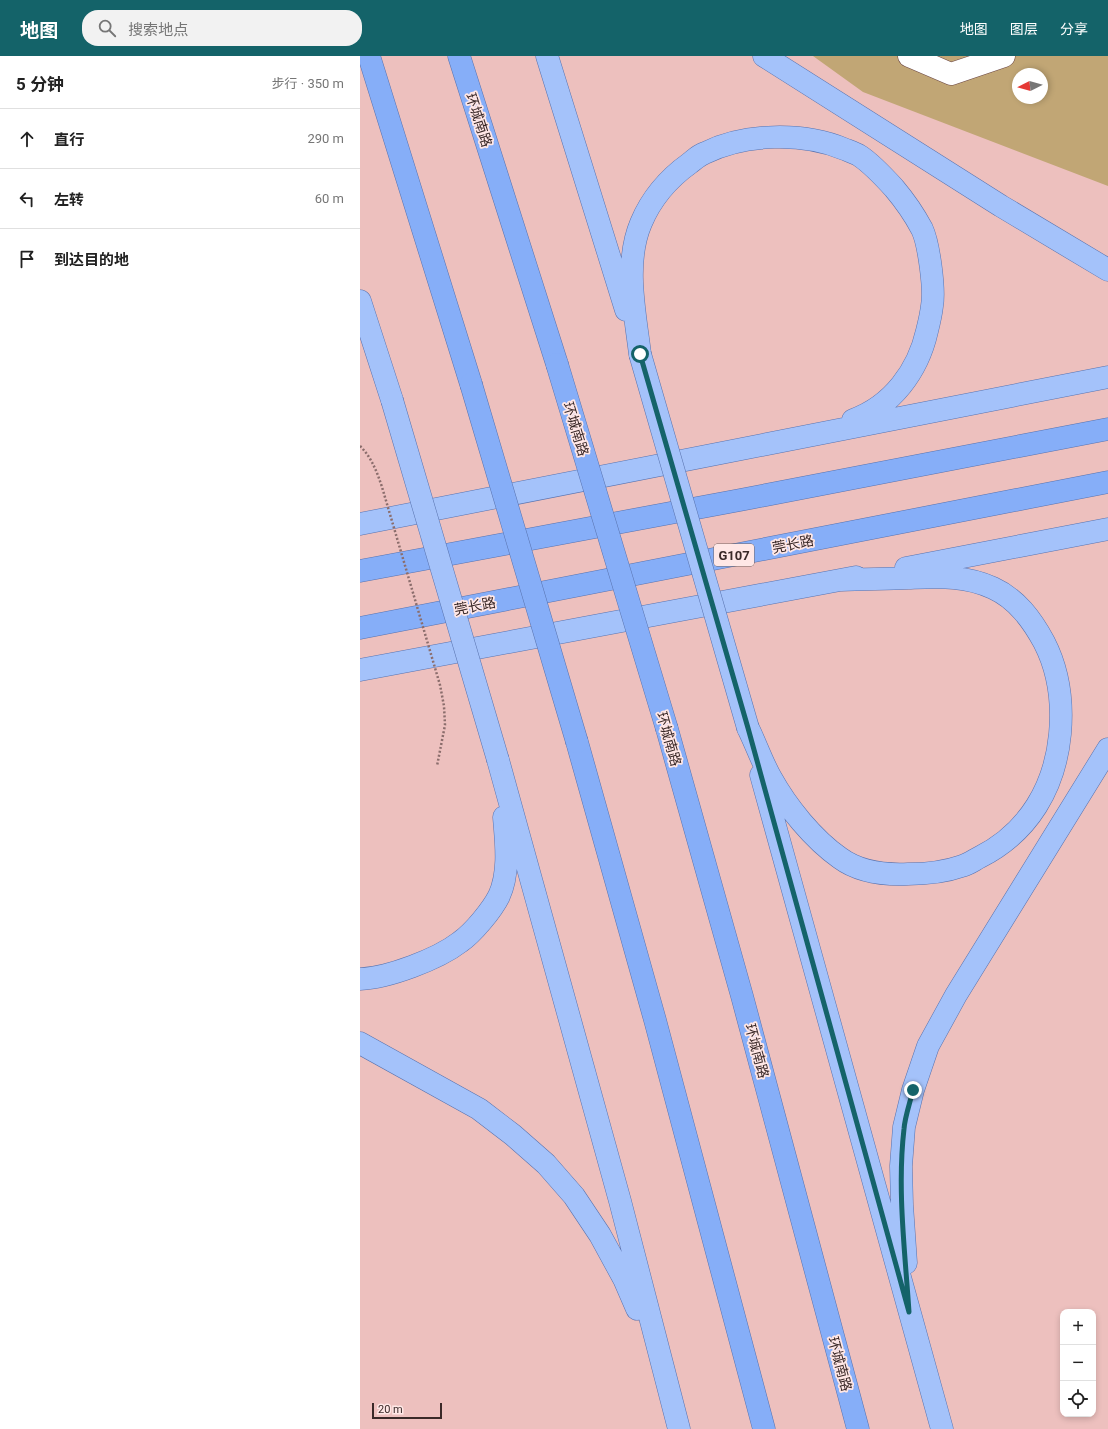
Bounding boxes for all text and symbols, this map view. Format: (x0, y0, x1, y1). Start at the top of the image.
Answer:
search box (82, 10, 362, 46)
icon: search (96, 17, 118, 39)
text: 地图 (20, 19, 58, 42)
text: 搜索地点 (128, 21, 188, 39)
text: 地图 (960, 21, 988, 37)
text: 图层 (1010, 21, 1038, 37)
text: 分享 (1060, 21, 1088, 37)
north arrow (1012, 68, 1048, 104)
text: 5 分钟 (16, 74, 64, 94)
text: 步行 · 350 m (272, 76, 344, 91)
street label: 环城南路 (463, 91, 495, 149)
icon: ahead (16, 128, 38, 150)
text: 直行 (54, 131, 84, 149)
text: 290 m (307, 131, 344, 146)
icon: left (16, 188, 38, 210)
text: 左转 (54, 191, 84, 209)
text: 60 m (315, 191, 344, 206)
icon: arrive (16, 248, 38, 270)
text: 到达目的地 (54, 251, 129, 269)
route start (631, 345, 649, 363)
street label: 环城南路 (560, 400, 592, 458)
street label: 莞长路 (771, 532, 815, 556)
road number: G107 (714, 544, 754, 566)
street label: 莞长路 (453, 594, 497, 618)
street label: 环城南路 (654, 710, 684, 768)
street label: 环城南路 (742, 1022, 772, 1080)
route end (904, 1081, 922, 1099)
map controls (1060, 1309, 1096, 1417)
button: + (1060, 1309, 1096, 1345)
street label: 环城南路 (825, 1335, 855, 1393)
button: − (1060, 1345, 1096, 1381)
button: locate (1060, 1381, 1096, 1417)
scale bar (372, 1401, 442, 1420)
text: 20 m (378, 1403, 403, 1416)

